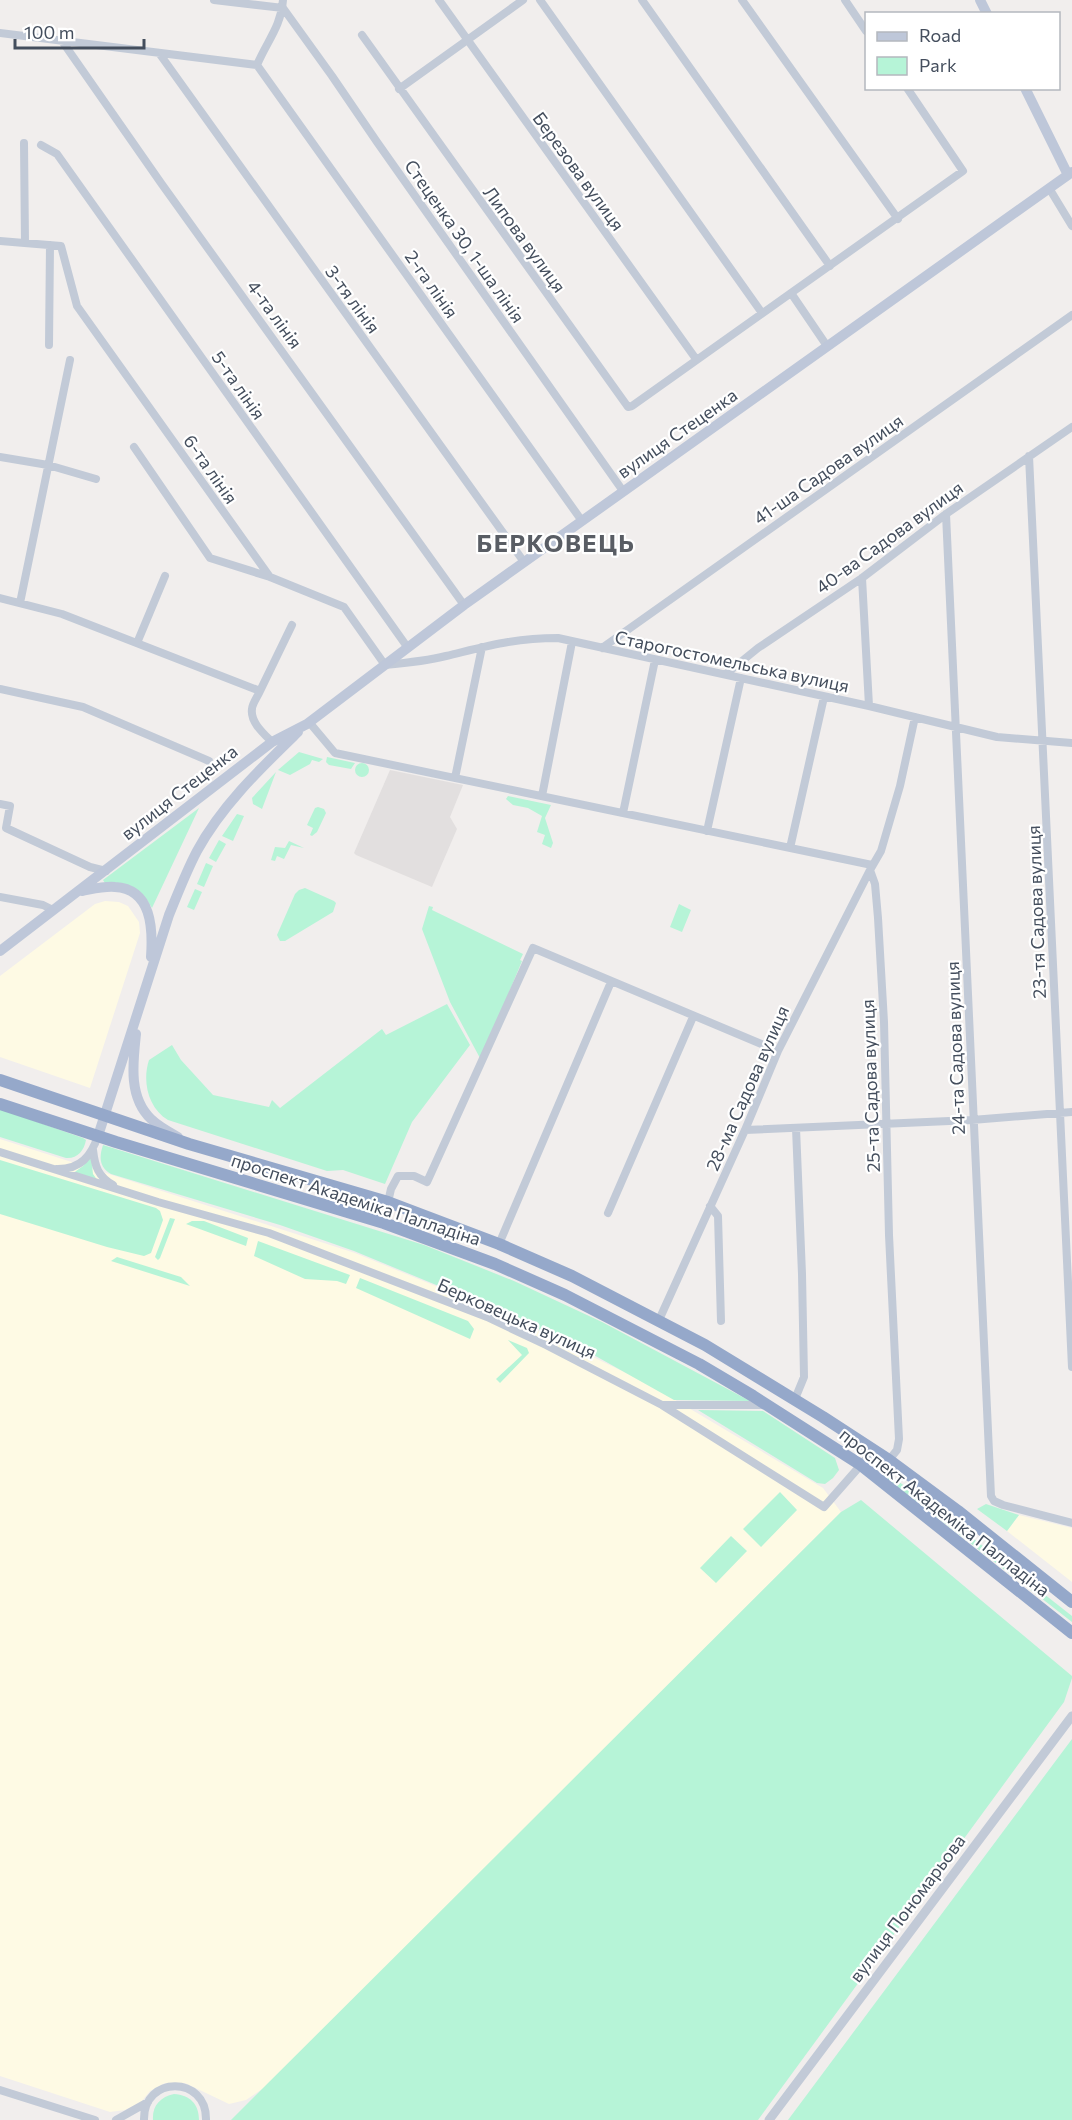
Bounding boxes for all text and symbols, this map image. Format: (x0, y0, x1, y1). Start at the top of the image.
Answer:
scale bar (15, 12, 144, 50)
legend (865, 12, 1060, 90)
text: 100 m (24, 21, 74, 43)
text: Road (919, 24, 961, 46)
text: Park (919, 54, 957, 76)
street label: Березова вулиця (529, 107, 629, 235)
street label: Стеценка 30, 1-ша лінія (400, 155, 530, 327)
street label: Липова вулиця (479, 182, 571, 296)
street label: 2-га лінія (401, 246, 463, 322)
street label: 3-тя лінія (321, 261, 385, 337)
street label: 4-та лінія (243, 276, 307, 352)
street label: 5-та лінія (207, 347, 271, 423)
street label: вулиця Стеценка (613, 383, 741, 483)
street label: 41-ша Садова вулиця (749, 409, 907, 529)
street label: 6-та лінія (179, 430, 243, 508)
street label: 40-ва Садова вулиця (811, 476, 967, 598)
district label: БЕРКОВЕЦЬ (477, 528, 635, 557)
street label: Старогостомельська вулиця (613, 625, 851, 697)
street label: вулиця Стеценка (117, 740, 241, 844)
street label: 23-тя Садова вулиця (1022, 825, 1050, 999)
street label: 24-та Садова вулиця (941, 961, 969, 1135)
street label: 25-та Садова вулиця (856, 999, 884, 1173)
street label: 28-ма Садова вулиця (701, 1002, 793, 1174)
street label: проспект Академіка Палладіна (229, 1148, 483, 1250)
street label: Берковецька вулиця (434, 1273, 600, 1363)
street label: проспект Академіка Палладіна (836, 1423, 1054, 1601)
street label: вулиця Пономарьова (844, 1830, 970, 1986)

